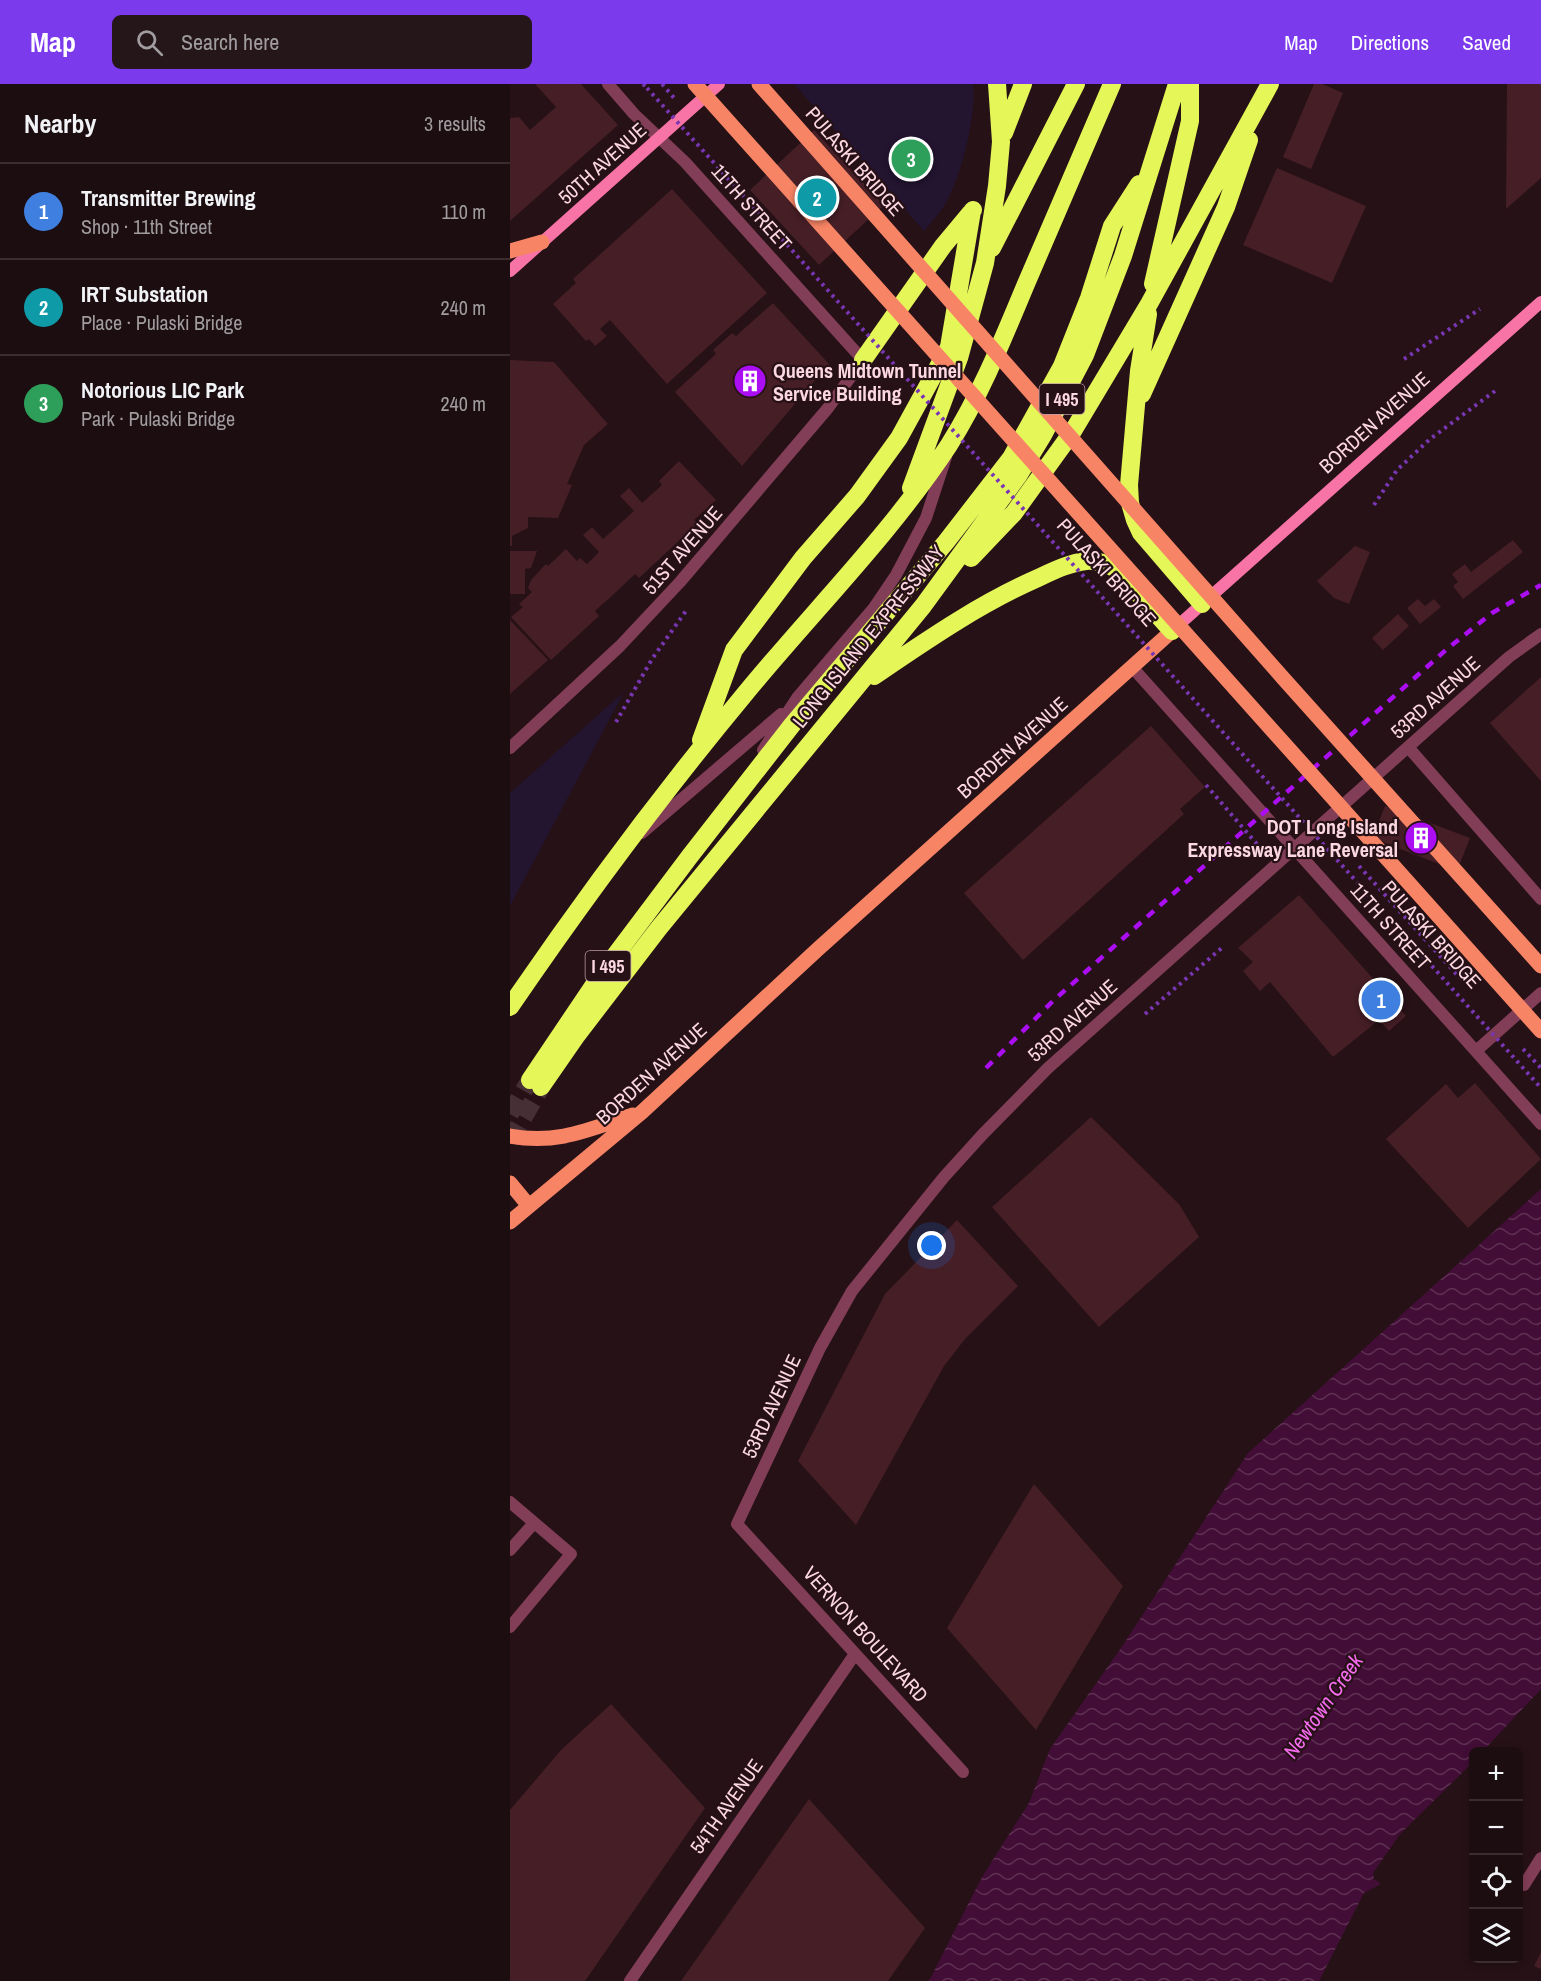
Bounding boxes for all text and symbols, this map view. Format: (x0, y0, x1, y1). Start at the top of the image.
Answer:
search box (112, 15, 532, 69)
text: Map (30, 23, 76, 61)
icon: search (133, 26, 166, 59)
text: Search here (181, 27, 279, 57)
text: Map (1284, 28, 1318, 57)
text: Directions (1351, 28, 1429, 57)
text: Saved (1462, 28, 1511, 57)
street label: PULASKI BRIDGE (800, 101, 910, 221)
text: Nearby (24, 106, 96, 141)
text: 3 results (424, 110, 486, 137)
street label: 50TH AVENUE (552, 116, 652, 210)
pin: 3 (892, 136, 930, 182)
street label: 11TH STREET (706, 158, 798, 256)
pin: 2 (798, 176, 836, 220)
text: Transmitter Brewing (81, 183, 255, 213)
text: 1 (39, 198, 48, 225)
text: 110 m (442, 198, 486, 225)
text: Shop · 11th Street (81, 213, 212, 240)
text: IRT Substation (81, 279, 208, 309)
text: 2 (39, 294, 48, 321)
text: 240 m (440, 294, 486, 321)
text: Place · Pulaski Bridge (81, 309, 242, 336)
place label: Queens Midtown Tunnel Service Building (773, 357, 961, 407)
building icon: Queens Midtown Tunnel Service Building (732, 363, 768, 399)
street label: BORDEN AVENUE (1313, 365, 1435, 479)
text: Notorious LIC Park (81, 375, 244, 405)
road number: I 495 (1040, 384, 1084, 414)
text: 3 (39, 390, 48, 417)
text: 240 m (440, 390, 486, 417)
text: Park · Pulaski Bridge (81, 405, 235, 432)
street label: 51ST AVENUE (636, 500, 728, 600)
street label: PULASKI BRIDGE (1051, 512, 1163, 632)
street label: LONG ISLAND EXPRESSWAY (786, 539, 950, 733)
street label: 53RD AVENUE (1384, 650, 1486, 744)
street label: BORDEN AVENUE (951, 690, 1073, 804)
place label: DOT Long Island Expressway Lane Reversal (1187, 813, 1398, 863)
building icon: DOT Long Island Expressway Lane Reversal (1403, 820, 1439, 856)
street label: PULASKI BRIDGE (1376, 874, 1488, 994)
street label: 11TH STREET (1345, 877, 1437, 975)
road number: I 495 (586, 951, 630, 981)
street label: 53RD AVENUE (1021, 973, 1123, 1067)
pin: 1 (1362, 978, 1400, 1022)
street label: BORDEN AVENUE (590, 1016, 712, 1130)
your location (917, 1231, 946, 1260)
street label: 53RD AVENUE (735, 1350, 807, 1462)
street label: VERNON BOULEVARD (798, 1560, 934, 1708)
water label: Newtown Creek (1276, 1647, 1371, 1764)
map controls (1469, 1747, 1523, 1963)
button: + (1469, 1747, 1523, 1801)
street label: 54TH AVENUE (683, 1753, 769, 1859)
button: − (1469, 1801, 1523, 1855)
button: locate (1469, 1855, 1523, 1909)
button: layers (1469, 1909, 1523, 1963)

